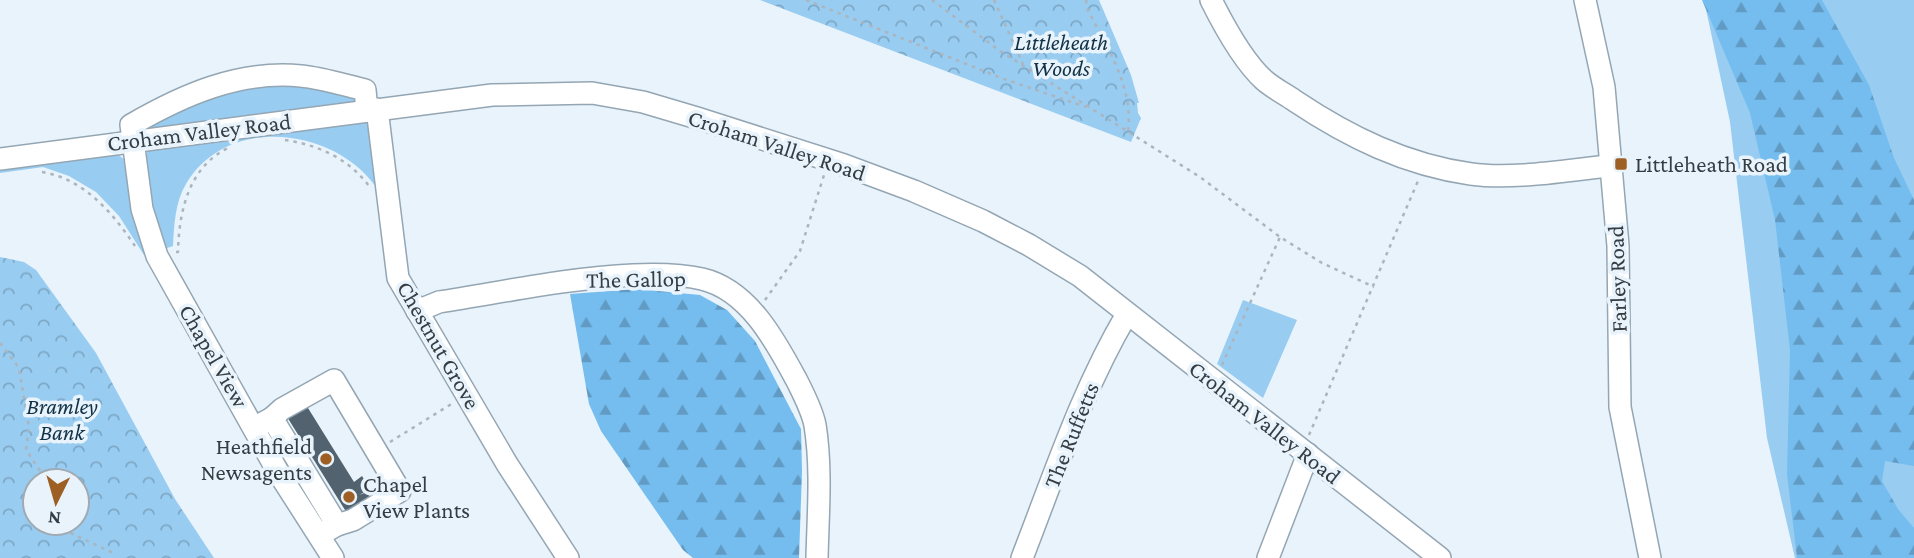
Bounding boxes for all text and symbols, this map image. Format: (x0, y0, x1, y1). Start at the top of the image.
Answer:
park label: Littleheath Woods (1014, 29, 1108, 81)
street label: Croham Valley Road (685, 104, 869, 186)
street label: Croham Valley Road (106, 108, 292, 156)
place label: Littleheath Road (1635, 151, 1788, 177)
marker: Littleheath Road (1613, 156, 1629, 172)
street label: Farley Road (1602, 225, 1632, 333)
street label: The Gallop (586, 265, 686, 293)
street label: Chestnut Grove (392, 276, 486, 414)
street label: Chapel View (174, 300, 254, 412)
street label: Croham Valley Road (1184, 355, 1346, 489)
street label: The Ruffetts (1038, 378, 1104, 492)
park label: Bramley Bank (26, 393, 98, 445)
place label: Heathfield Newsagents (201, 433, 312, 485)
marker: Heathfield Newsagents (318, 451, 334, 467)
north arrow (21, 467, 91, 537)
place label: Chapel View Plants (363, 471, 470, 523)
marker: Chapel View Plants (341, 489, 357, 505)
text: N (47, 507, 62, 529)

